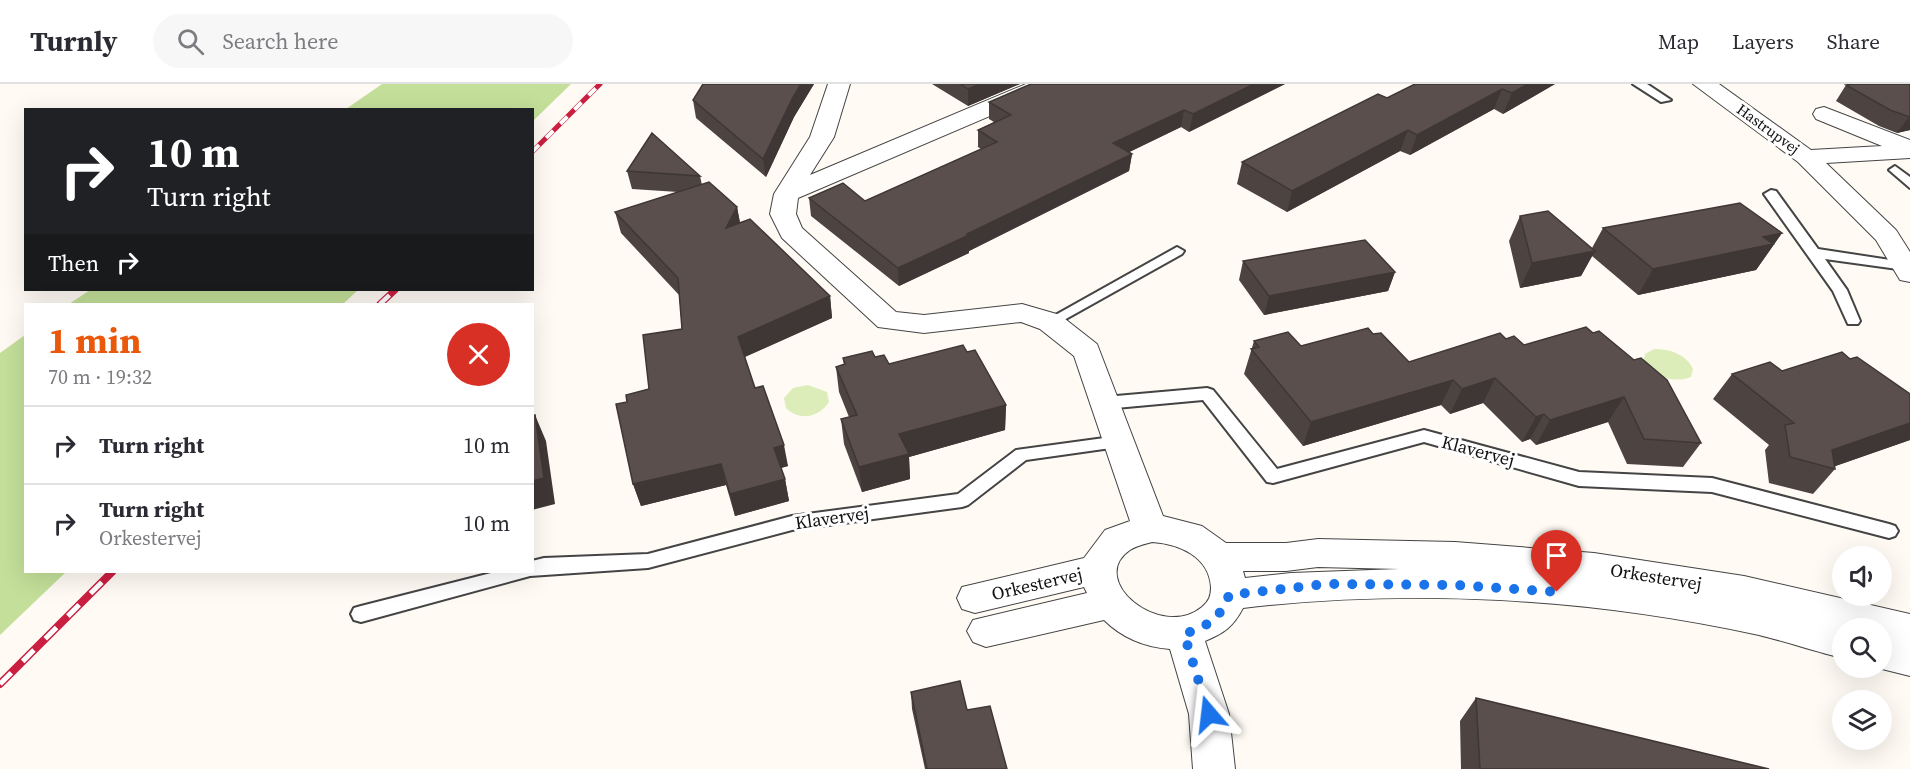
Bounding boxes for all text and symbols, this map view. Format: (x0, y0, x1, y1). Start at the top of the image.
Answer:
search box (153, 14, 573, 68)
text: Turnly (30, 22, 117, 60)
icon: search (174, 25, 207, 58)
text: Search here (222, 26, 338, 56)
text: Map (1658, 27, 1699, 56)
text: Layers (1732, 27, 1794, 56)
text: Share (1827, 27, 1880, 56)
street label: Hastrupvej (1732, 99, 1804, 159)
text: 10 m (147, 123, 240, 181)
icon: right (48, 132, 126, 210)
text: Turn right (147, 178, 271, 215)
icon: right (111, 246, 144, 279)
text: Then (48, 248, 99, 278)
text: 1 min (48, 316, 141, 365)
button: close (447, 323, 510, 386)
text: 70 m · 19:32 (48, 363, 152, 391)
icon: right (48, 429, 81, 462)
street label: Klavervej (1439, 429, 1517, 472)
text: Turn right (99, 430, 204, 460)
text: 10 m (463, 430, 510, 460)
text: Turn right (99, 494, 204, 524)
street label: Klavervej (793, 500, 871, 535)
icon: right (48, 507, 81, 540)
text: 10 m (463, 508, 510, 538)
text: Orkestervej (99, 524, 202, 552)
pin (1531, 530, 1582, 592)
icon: arrive (1540, 539, 1573, 572)
map controls (1832, 546, 1892, 750)
button: sound (1832, 546, 1892, 606)
street label: Orkestervej (1609, 557, 1704, 596)
street label: Orkestervej (989, 561, 1085, 606)
button: search (1832, 618, 1892, 678)
position arrow (1177, 682, 1241, 746)
button: layers (1832, 690, 1892, 750)

